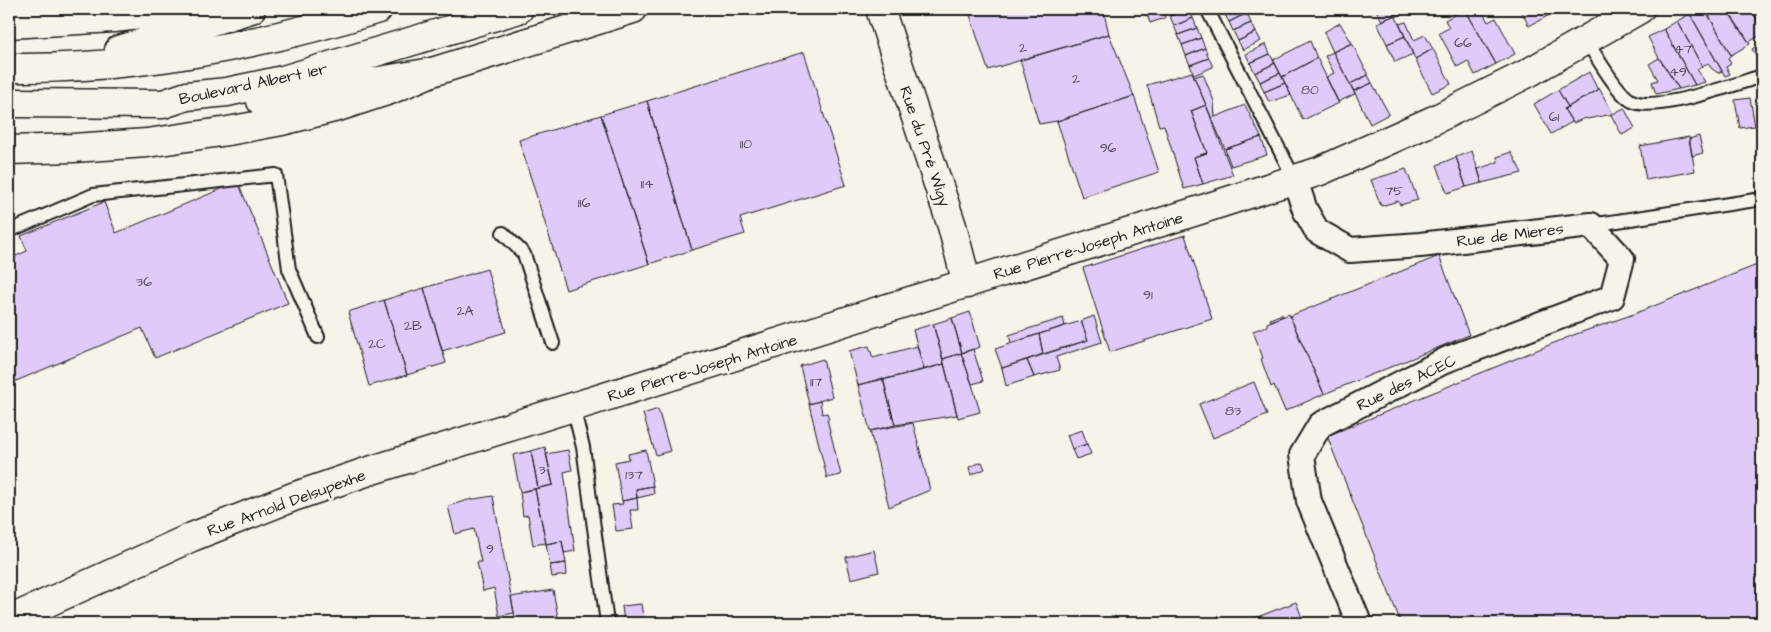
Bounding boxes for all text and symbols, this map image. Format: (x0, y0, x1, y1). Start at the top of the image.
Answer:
house number: 66 (1454, 33, 1472, 53)
house number: 2 (1019, 38, 1027, 58)
house number: 47 (1674, 39, 1692, 59)
street label: Boulevard Albert 1er (177, 57, 330, 110)
house number: 49 (1669, 62, 1687, 82)
house number: 2 (1072, 69, 1080, 89)
house number: 80 (1301, 80, 1319, 100)
street label: Rue du Pré Wigy (893, 83, 956, 210)
house number: 61 (1549, 107, 1559, 127)
house number: 110 (740, 134, 752, 154)
house number: 96 (1100, 138, 1117, 158)
house number: 114 (640, 174, 654, 194)
house number: 75 (1385, 181, 1403, 201)
house number: 116 (578, 193, 590, 213)
street label: Rue Pierre-Joseph Antoine (991, 206, 1186, 285)
street label: Rue de Mieres (1455, 218, 1565, 252)
house number: 36 (136, 272, 152, 292)
house number: 91 (1143, 285, 1153, 305)
house number: 2A (457, 301, 474, 321)
house number: 2B (404, 316, 422, 336)
street label: Rue Pierre-Joseph Antoine (605, 328, 800, 407)
house number: 2C (368, 334, 386, 354)
street label: Rue des ACEC (1353, 349, 1460, 417)
house number: 117 (810, 372, 822, 392)
house number: 83 (1225, 401, 1241, 421)
house number: 3 (538, 460, 546, 480)
street label: Rue Arnold Delsupexhe (204, 464, 369, 542)
house number: 137 (625, 465, 643, 485)
house number: 9 (486, 539, 494, 559)

